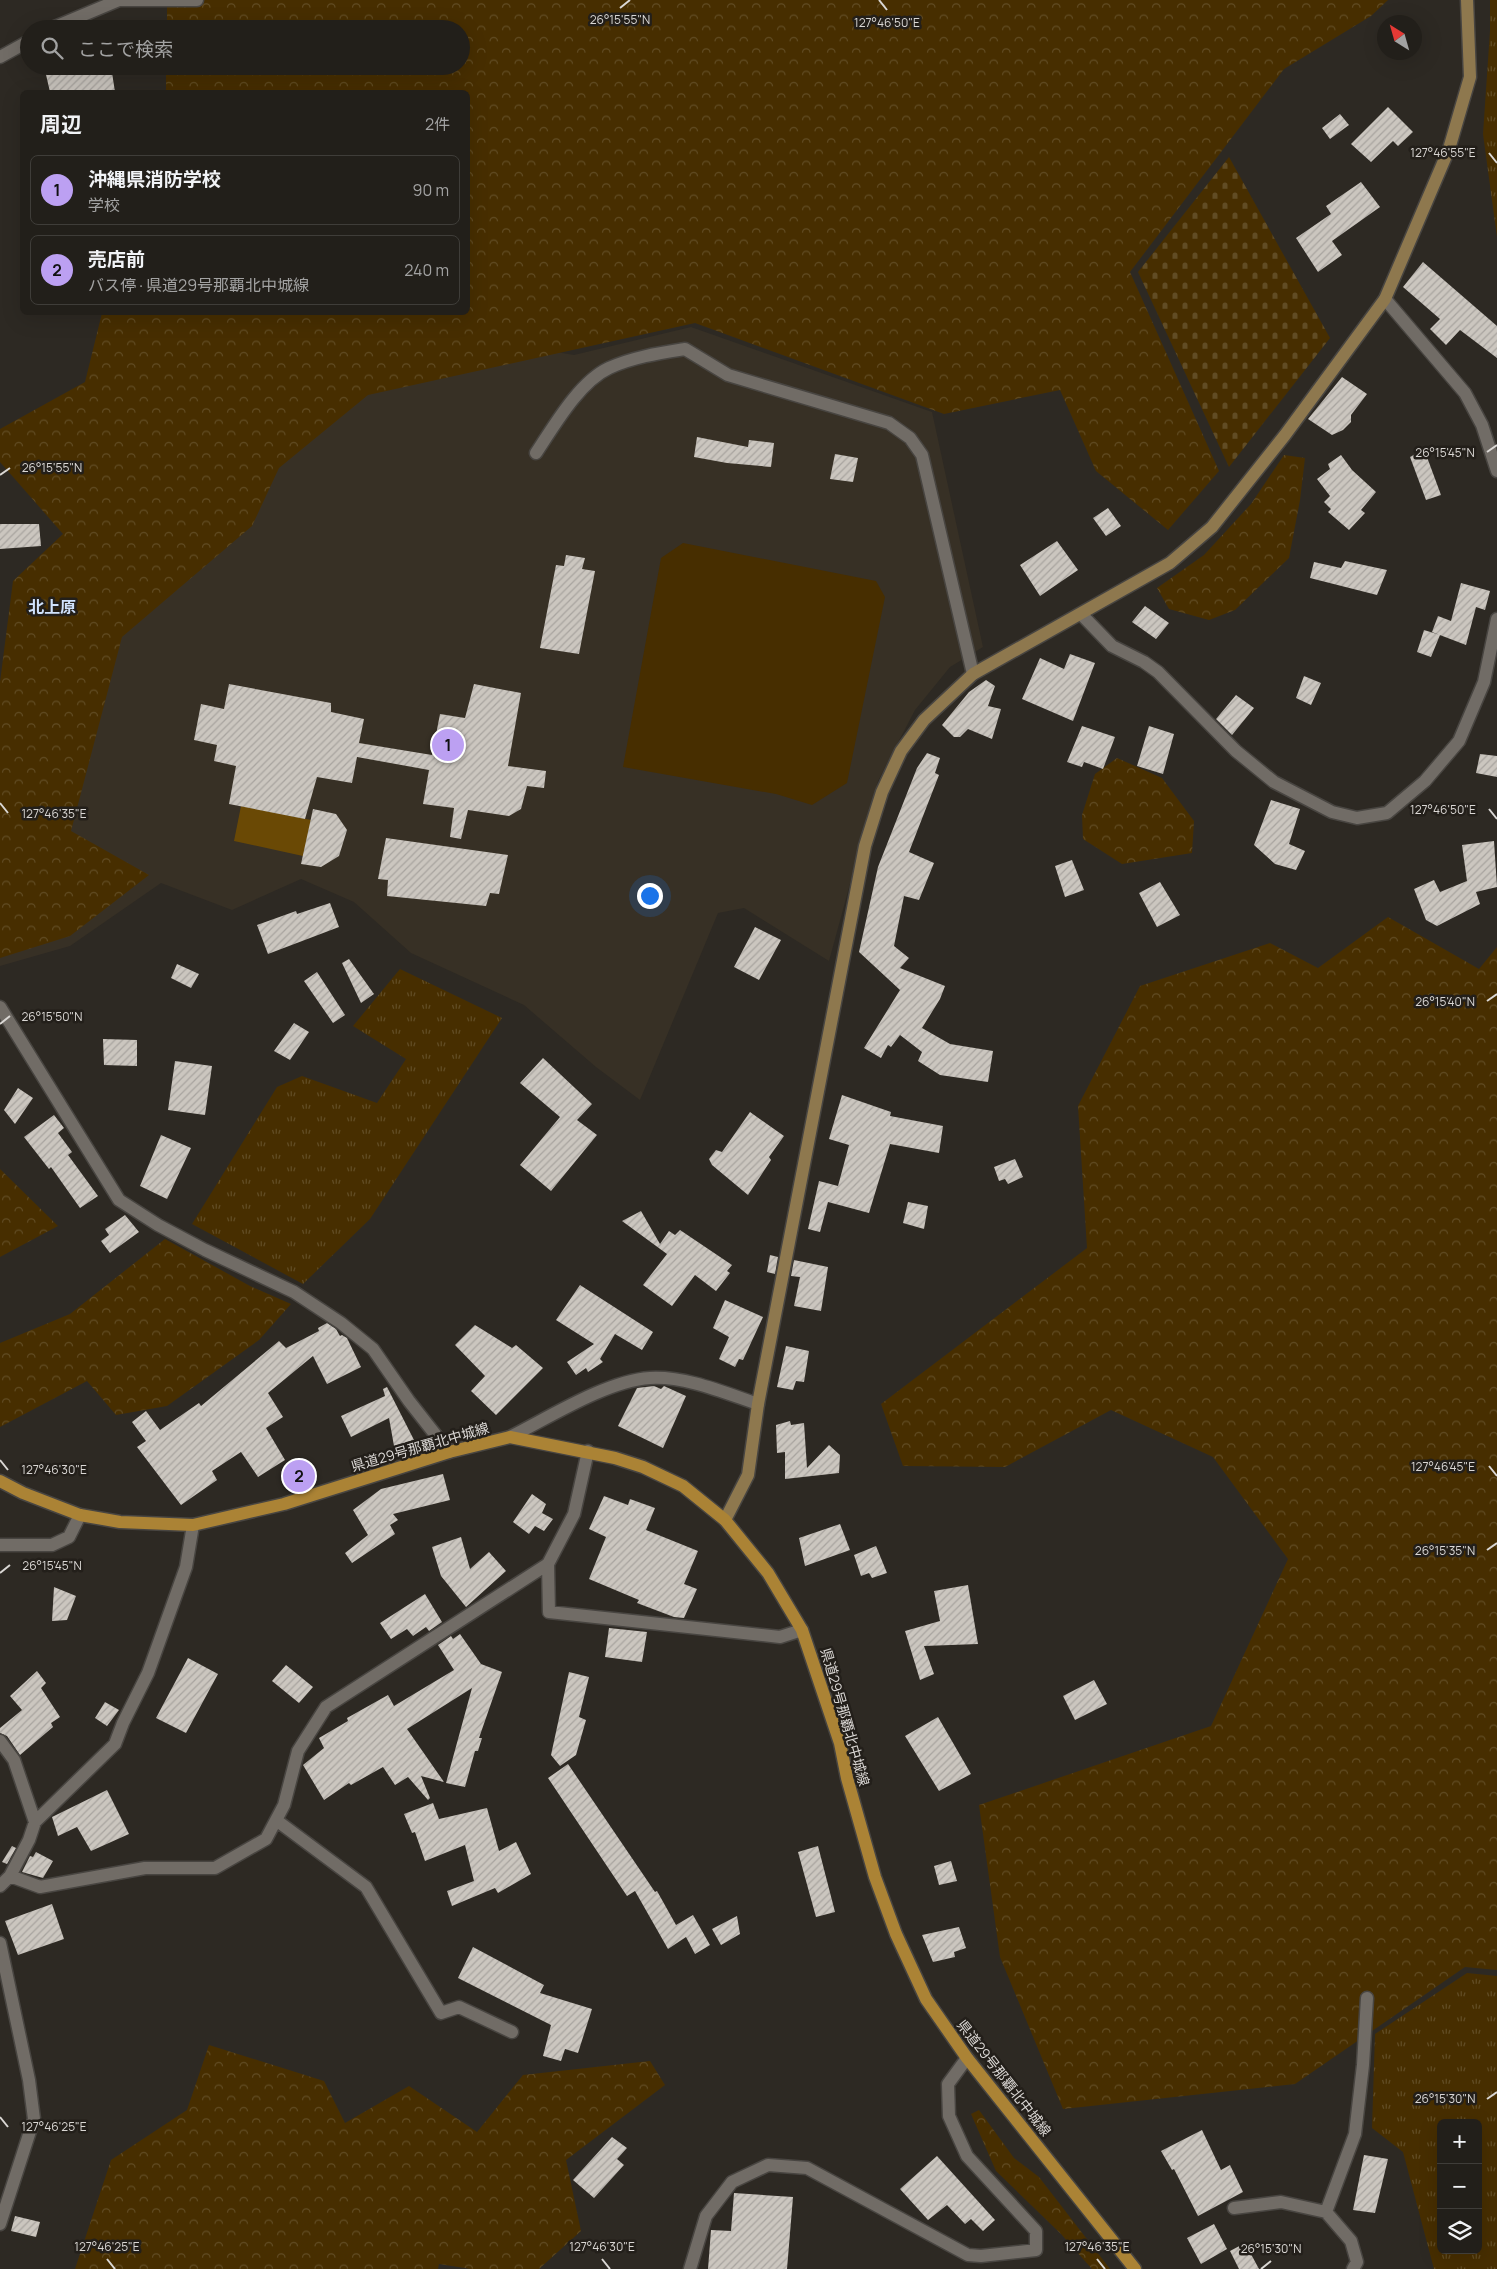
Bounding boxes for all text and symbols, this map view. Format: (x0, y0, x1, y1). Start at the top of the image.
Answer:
text: 26°15'55"N (590, 11, 650, 28)
text: 127°46'50"E (854, 14, 920, 31)
north arrow (1377, 15, 1422, 60)
search box (20, 20, 470, 75)
icon: search (38, 34, 66, 62)
text: ここで検索 (78, 36, 173, 62)
text: 周辺 (40, 110, 82, 138)
text: 2件 (425, 113, 450, 135)
text: 127°46'55"E (1410, 144, 1476, 161)
text: 沖縄県消防学校 (88, 166, 221, 192)
text: 1 (53, 179, 61, 201)
text: 90 m (413, 179, 449, 201)
text: 学校 (88, 194, 120, 216)
text: 売店前 (88, 246, 145, 272)
text: 2 (52, 259, 62, 281)
text: 240 m (404, 259, 449, 281)
text: バス停 · 県道29号那覇北中城線 (88, 274, 309, 296)
text: 26°15'45"N (1415, 444, 1475, 461)
text: 26°15'55"N (22, 459, 82, 476)
district label: 北上原 (28, 596, 76, 618)
pin: 1 (432, 726, 464, 764)
text: 127°46'50"E (1410, 801, 1476, 818)
text: 127°46'35"E (21, 805, 87, 822)
your location (637, 883, 663, 909)
text: 26°15'40"N (1415, 993, 1475, 1010)
text: 26°15'50"N (21, 1008, 83, 1025)
street label: 県道29号那覇北中城線 (349, 1418, 491, 1475)
pin: 2 (283, 1457, 315, 1495)
text: 127°46'45"E (1411, 1458, 1475, 1475)
text: 127°46'30"E (21, 1461, 87, 1478)
text: 26°15'35"N (1415, 1542, 1475, 1559)
text: 26°15'45"N (22, 1557, 82, 1574)
street label: 県道29号那覇北中城線 (817, 1646, 874, 1788)
street label: 県道29号那覇北中城線 (953, 2016, 1056, 2140)
text: 26°15'30"N (1415, 2090, 1475, 2107)
text: 127°46'25"E (21, 2118, 87, 2135)
map controls (1437, 2119, 1482, 2254)
button: + (1437, 2119, 1482, 2164)
button: − (1437, 2164, 1482, 2209)
button: layers (1437, 2209, 1482, 2254)
text: 127°46'25"E (74, 2238, 140, 2255)
text: 127°46'30"E (569, 2238, 635, 2255)
text: 127°46'35"E (1064, 2238, 1130, 2255)
text: 26°15'30"N (1241, 2240, 1301, 2257)

